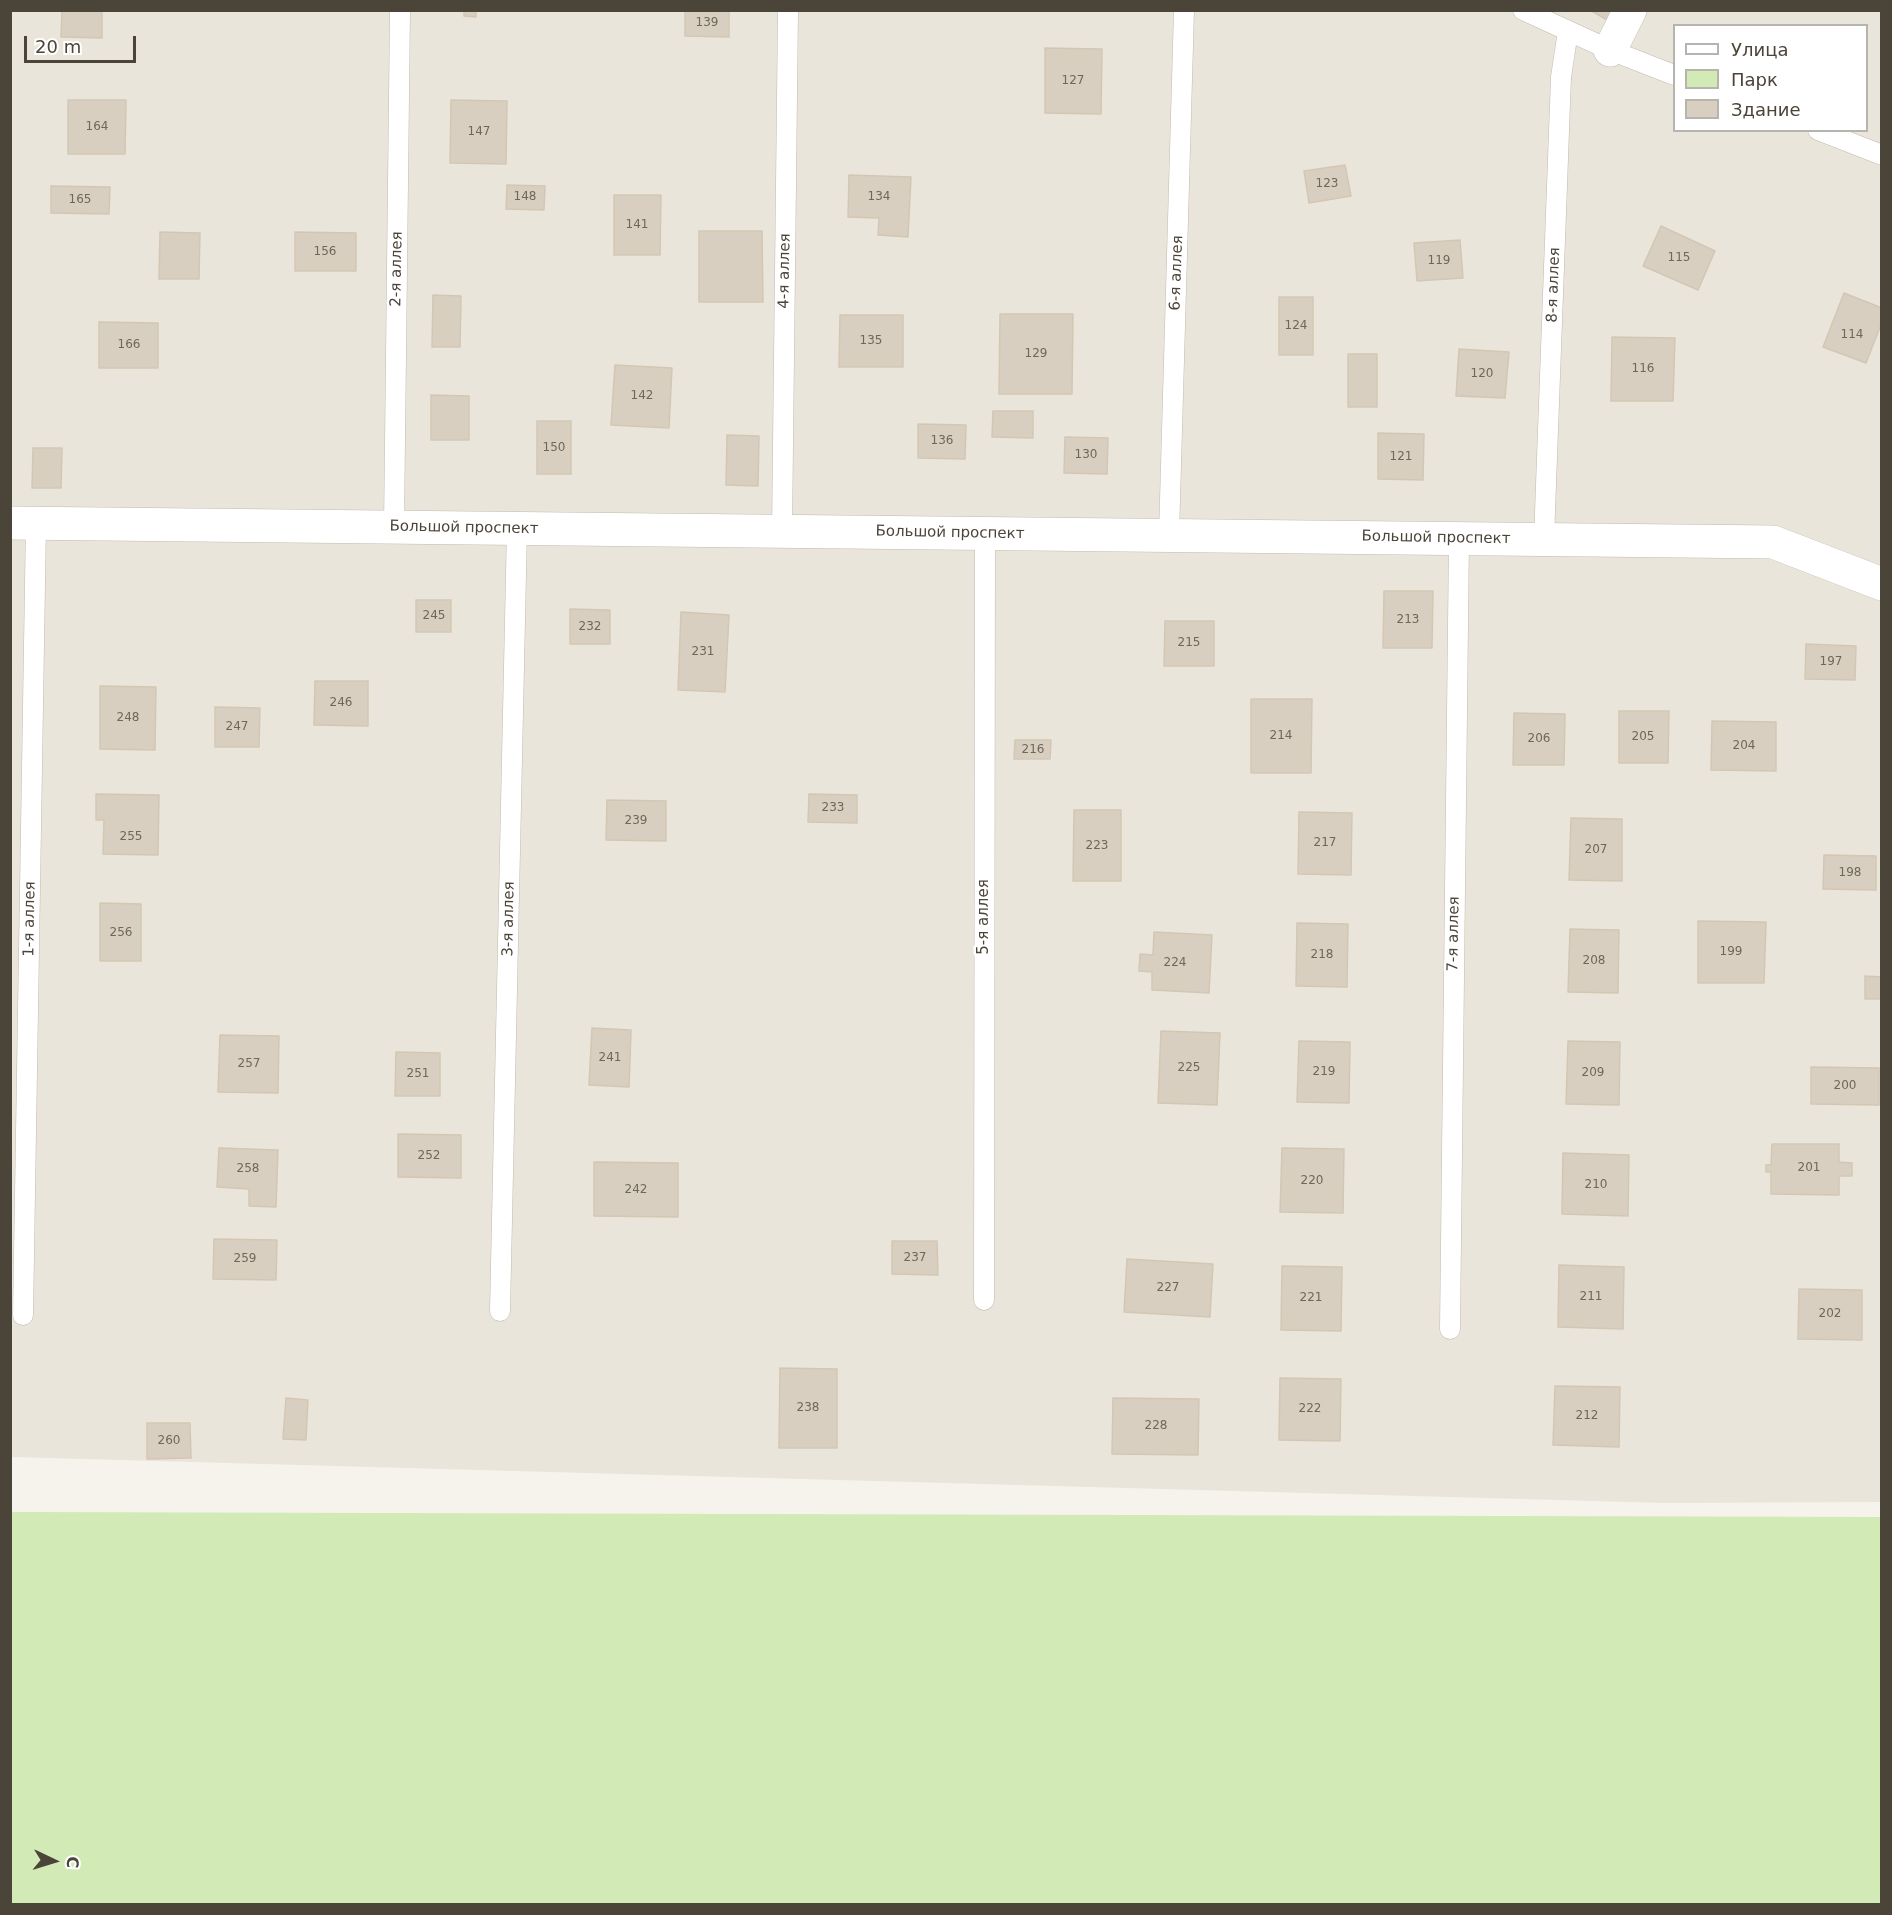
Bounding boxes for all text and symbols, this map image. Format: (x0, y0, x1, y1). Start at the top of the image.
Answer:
house number: 139 (696, 16, 718, 30)
scale bar (27, 24, 140, 62)
legend (1673, 24, 1868, 132)
text: 20 m (35, 36, 81, 57)
text: Улица (1731, 39, 1788, 60)
text: Парк (1731, 69, 1778, 90)
house number: 127 (1062, 74, 1084, 88)
text: Здание (1731, 99, 1801, 120)
house number: 164 (86, 120, 108, 134)
house number: 147 (468, 125, 490, 139)
house number: 123 (1316, 177, 1338, 191)
house number: 148 (514, 190, 536, 204)
house number: 134 (868, 190, 890, 204)
house number: 165 (69, 193, 91, 207)
house number: 141 (626, 218, 648, 232)
street label: 2-я аллея (387, 231, 407, 307)
street label: 4-я аллея (775, 233, 795, 309)
street label: 6-я аллея (1167, 235, 1187, 311)
house number: 156 (314, 245, 336, 259)
street label: 8-я аллея (1544, 247, 1564, 323)
house number: 115 (1668, 251, 1690, 265)
house number: 119 (1428, 254, 1450, 268)
house number: 124 (1285, 319, 1307, 333)
house number: 114 (1841, 328, 1863, 342)
house number: 135 (860, 334, 882, 348)
house number: 166 (118, 338, 140, 352)
house number: 129 (1025, 347, 1047, 361)
house number: 116 (1632, 362, 1654, 376)
house number: 120 (1471, 367, 1493, 381)
house number: 142 (631, 389, 653, 403)
house number: 136 (931, 434, 953, 448)
house number: 150 (543, 441, 565, 455)
house number: 130 (1075, 448, 1097, 462)
house number: 121 (1390, 450, 1412, 464)
street label: Большой проспект (389, 518, 539, 538)
street label: Большой проспект (875, 523, 1025, 543)
street label: Большой проспект (1361, 528, 1511, 548)
house number: 245 (423, 609, 445, 623)
house number: 213 (1397, 613, 1419, 627)
house number: 232 (579, 620, 601, 634)
house number: 215 (1178, 636, 1200, 650)
house number: 231 (692, 645, 714, 659)
house number: 197 (1820, 655, 1842, 669)
house number: 246 (330, 696, 352, 710)
house number: 248 (117, 711, 139, 725)
house number: 247 (226, 720, 248, 734)
house number: 214 (1270, 729, 1292, 743)
house number: 205 (1632, 730, 1654, 744)
house number: 206 (1528, 732, 1550, 746)
house number: 204 (1733, 739, 1755, 753)
house number: 216 (1022, 743, 1044, 757)
house number: 233 (822, 801, 844, 815)
house number: 239 (625, 814, 647, 828)
house number: 255 (120, 830, 142, 844)
house number: 217 (1314, 836, 1336, 850)
house number: 223 (1086, 839, 1108, 853)
house number: 207 (1585, 843, 1607, 857)
house number: 198 (1839, 866, 1861, 880)
street label: 5-я аллея (975, 879, 993, 955)
street label: 1-я аллея (20, 881, 40, 957)
street label: 3-я аллея (499, 881, 519, 957)
street label: 7-я аллея (1444, 896, 1464, 972)
house number: 256 (110, 926, 132, 940)
house number: 199 (1720, 945, 1742, 959)
house number: 218 (1311, 948, 1333, 962)
house number: 208 (1583, 954, 1605, 968)
house number: 224 (1164, 956, 1186, 970)
house number: 241 (599, 1051, 621, 1065)
house number: 257 (238, 1057, 260, 1071)
house number: 225 (1178, 1061, 1200, 1075)
house number: 219 (1313, 1065, 1335, 1079)
house number: 209 (1582, 1066, 1604, 1080)
house number: 251 (407, 1067, 429, 1081)
house number: 200 (1834, 1079, 1856, 1093)
house number: 252 (418, 1149, 440, 1163)
house number: 201 (1798, 1161, 1820, 1175)
house number: 258 (237, 1162, 259, 1176)
house number: 220 (1301, 1174, 1323, 1188)
house number: 210 (1585, 1178, 1607, 1192)
house number: 242 (625, 1183, 647, 1197)
house number: 237 (904, 1251, 926, 1265)
house number: 259 (234, 1252, 256, 1266)
house number: 227 (1157, 1281, 1179, 1295)
house number: 211 (1580, 1290, 1602, 1304)
house number: 221 (1300, 1291, 1322, 1305)
house number: 202 (1819, 1307, 1841, 1321)
house number: 238 (797, 1401, 819, 1415)
house number: 222 (1299, 1402, 1321, 1416)
house number: 212 (1576, 1409, 1598, 1423)
house number: 228 (1145, 1419, 1167, 1433)
house number: 260 (158, 1434, 180, 1448)
north arrow (24, 1831, 84, 1891)
text: С (63, 1856, 82, 1869)

